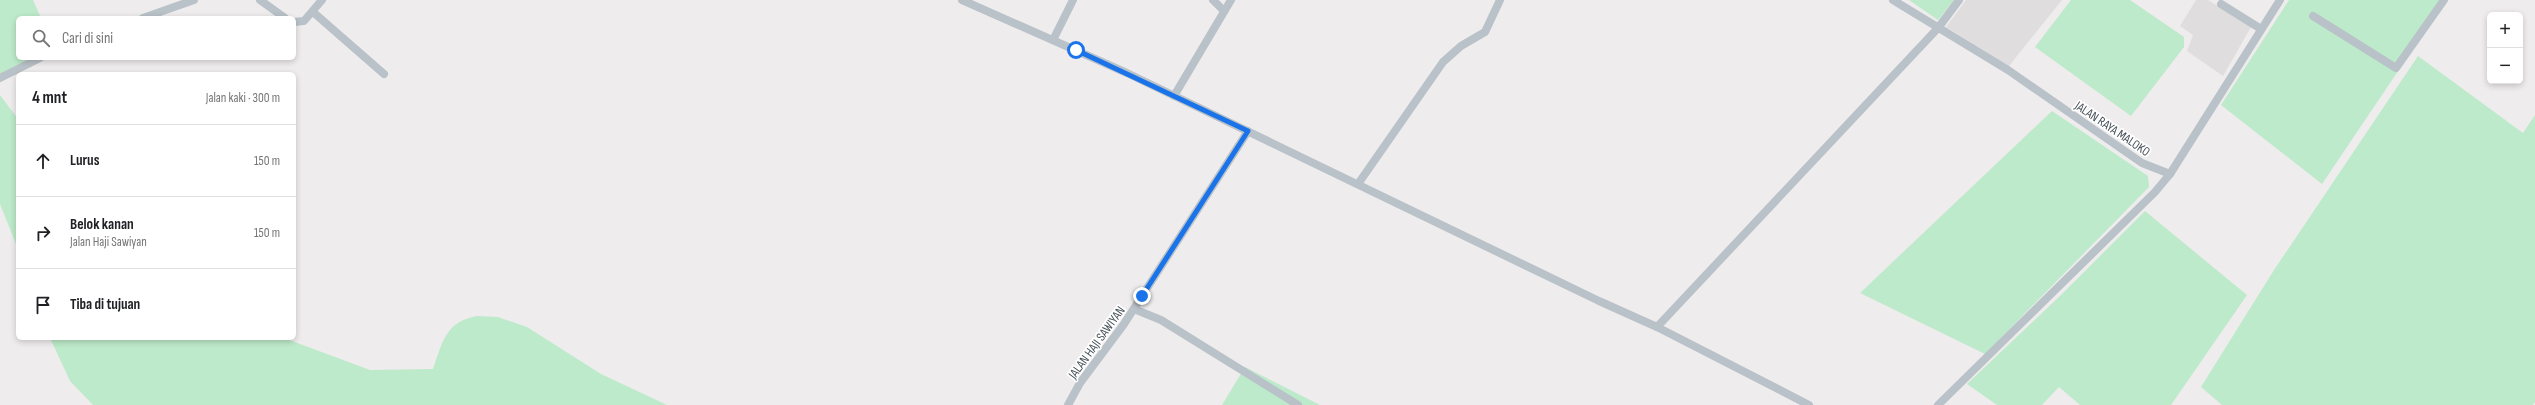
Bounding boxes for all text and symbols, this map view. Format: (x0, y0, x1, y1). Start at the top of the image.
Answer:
map controls (2487, 12, 2523, 84)
button: + (2487, 12, 2523, 48)
search box (16, 16, 296, 60)
icon: search (30, 27, 52, 49)
text: Cari di sini (62, 29, 113, 48)
route start (1067, 41, 1085, 59)
button: − (2487, 48, 2523, 84)
text: 4 mnt (32, 88, 67, 108)
text: Jalan kaki · 300 m (206, 90, 280, 106)
street label: JALAN RAYA MALOKO (2071, 97, 2153, 160)
icon: ahead (32, 150, 54, 172)
text: Lurus (70, 151, 99, 170)
text: 150 m (254, 153, 280, 169)
text: Belok kanan (70, 215, 134, 234)
icon: right (32, 222, 54, 244)
text: 150 m (254, 225, 280, 241)
text: Jalan Haji Sawiyan (70, 234, 147, 250)
route end (1133, 287, 1151, 305)
icon: arrive (32, 294, 54, 316)
text: Tiba di tujuan (70, 295, 140, 314)
street label: JALAN HAJI SAWIYAN (1064, 303, 1129, 383)

